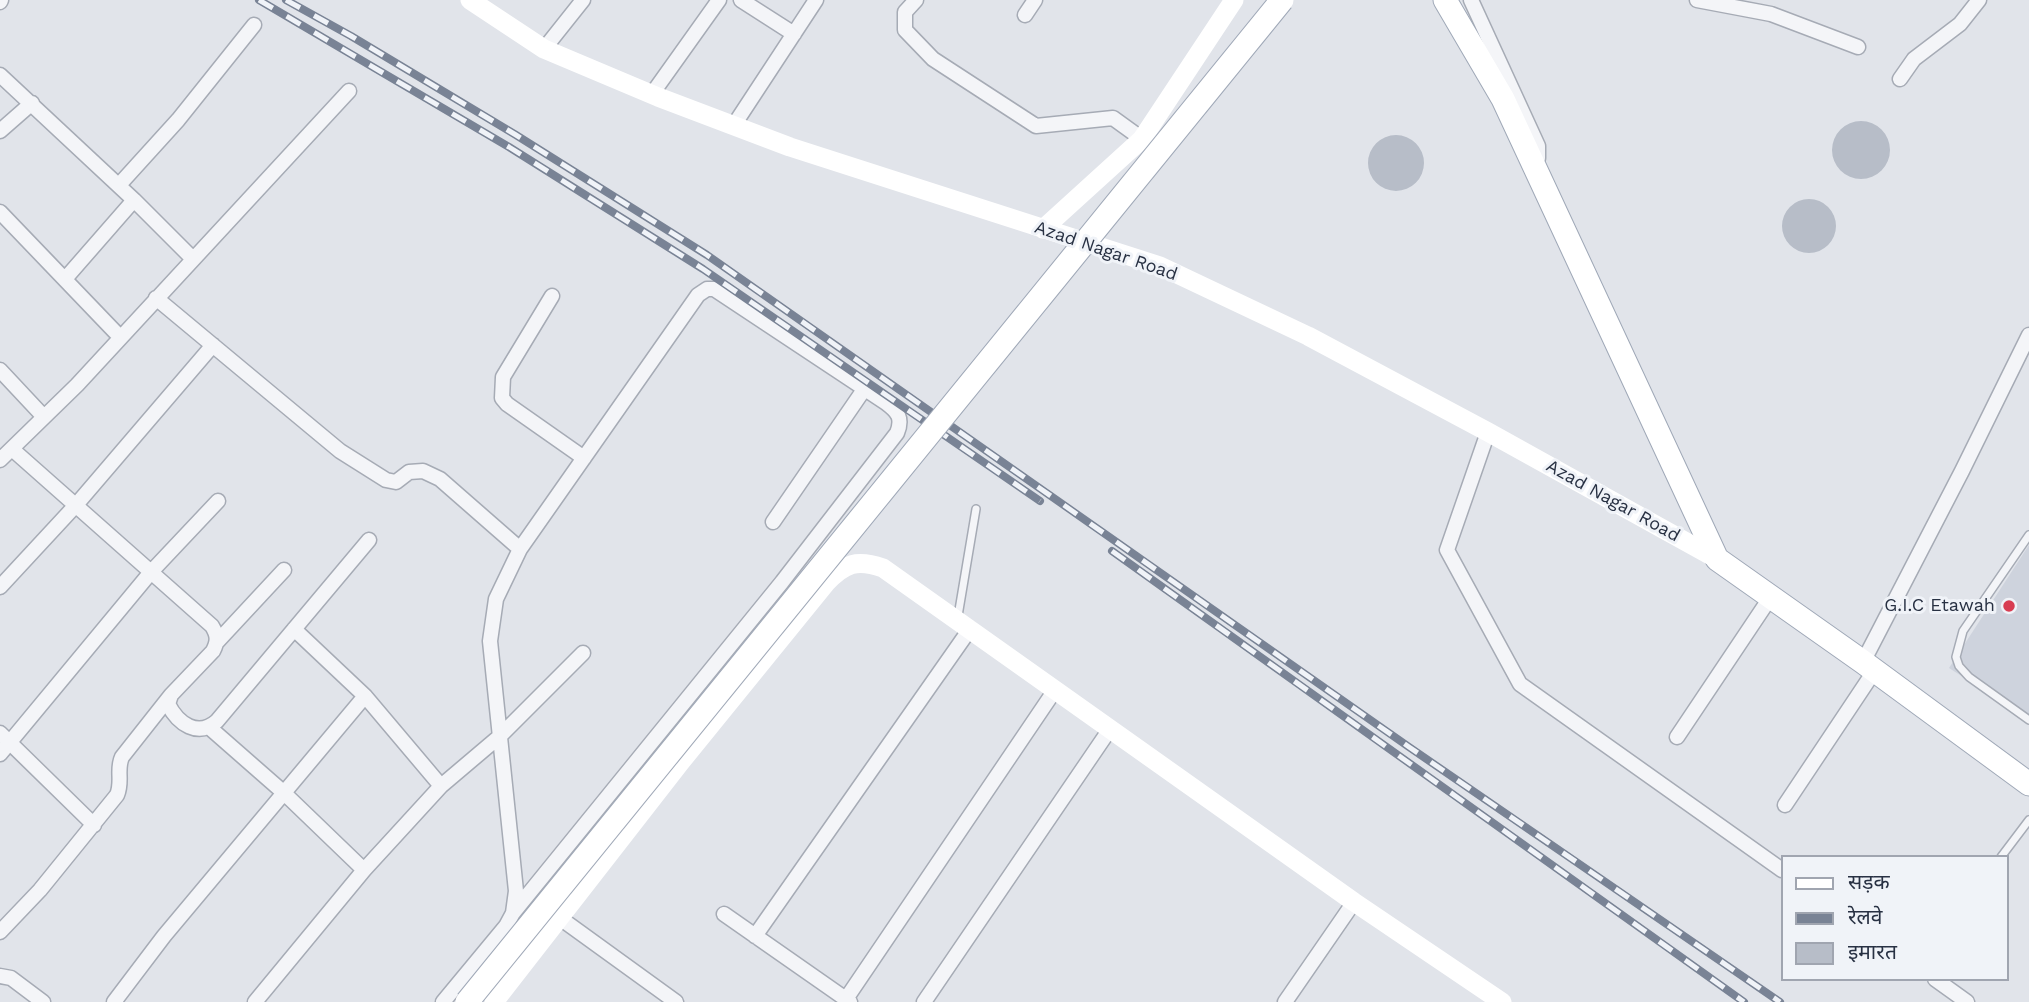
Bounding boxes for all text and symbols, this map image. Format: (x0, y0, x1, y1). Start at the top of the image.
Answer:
street label: Azad Nagar Road (1032, 216, 1180, 286)
street label: Azad Nagar Road (1542, 455, 1684, 547)
place label: G.I.C Etawah (1884, 595, 1995, 617)
marker: G.I.C Etawah (2001, 598, 2017, 614)
legend (1780, 855, 2008, 981)
text: सड़क (1848, 869, 1890, 894)
text: रेलवे (1848, 904, 1883, 929)
text: इमारत (1848, 939, 1897, 964)

